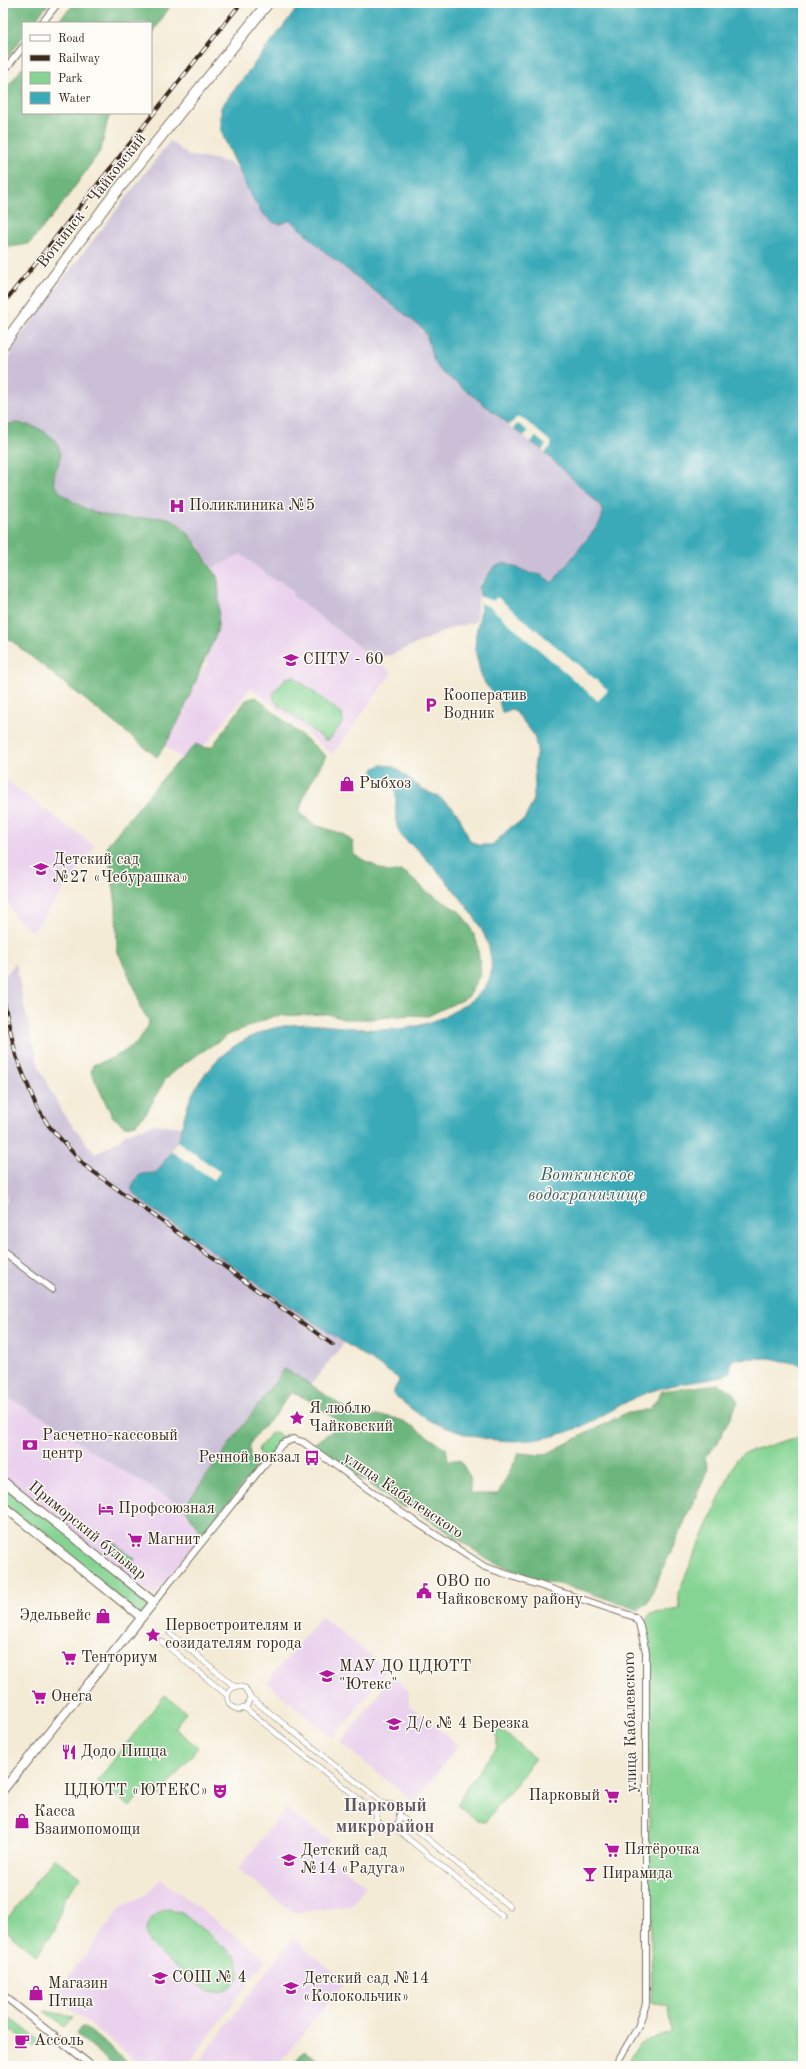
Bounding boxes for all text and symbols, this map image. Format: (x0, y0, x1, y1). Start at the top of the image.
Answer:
legend (22, 22, 152, 114)
text: Road (58, 33, 85, 45)
text: Railway (58, 53, 101, 65)
text: Park (58, 73, 83, 85)
text: Water (58, 93, 91, 105)
street label: Воткинск - Чайковский (35, 131, 149, 271)
hospital icon: Поликлиника №5 (168, 497, 186, 515)
place label: Поликлиника №5 (189, 498, 315, 514)
school or university icon: СПТУ - 60 (282, 651, 300, 669)
place label: СПТУ - 60 (303, 652, 384, 668)
place label: Кооператив Водник (443, 688, 527, 722)
parking icon: Кооператив Водник (422, 696, 440, 714)
shop icon: Рыбхоз (338, 775, 356, 793)
place label: Рыбхоз (359, 776, 411, 792)
place label: Детский сад №27 «Чебурашка» (53, 852, 188, 886)
school or university icon: Детский сад №27 «Чебурашка» (32, 860, 50, 878)
water label: Воткинское водохранилище (528, 1167, 646, 1204)
place label: Я люблю Чайковский (309, 1401, 393, 1435)
place icon: Я люблю Чайковский (288, 1409, 306, 1427)
place label: Расчетно-кассовый центр (42, 1428, 178, 1462)
bank icon: Расчетно-кассовый центр (21, 1436, 39, 1454)
bus stop icon: Речной вокзал (303, 1449, 321, 1467)
place label: Речной вокзал (198, 1450, 300, 1466)
street label: улица Кабалевского (340, 1450, 466, 1542)
street label: Приморский бульвар (25, 1479, 149, 1583)
hotel icon: Профсоюзная (97, 1500, 115, 1518)
place label: Профсоюзная (118, 1501, 215, 1517)
supermarket icon: Магнит (126, 1531, 144, 1549)
place label: Магнит (147, 1532, 200, 1548)
place label: ОВО по Чайковскому району (436, 1574, 583, 1608)
public building icon: ОВО по Чайковскому району (415, 1582, 433, 1600)
shop icon: Эдельвейс (94, 1607, 112, 1625)
place label: Эдельвейс (19, 1608, 91, 1624)
place label: Первостроителям и созидателям города (165, 1618, 302, 1652)
place icon: Первостроителям и созидателям города (144, 1626, 162, 1644)
supermarket icon: Тенториум (60, 1649, 78, 1667)
place label: Тенториум (81, 1650, 158, 1666)
street label: улица Кабалевского (622, 1651, 640, 1793)
place label: МАУ ДО ЦДЮТТ "Ютекс" (339, 1659, 471, 1693)
school or university icon: МАУ ДО ЦДЮТТ "Ютекс" (318, 1667, 336, 1685)
supermarket icon: Онега (30, 1688, 48, 1706)
place label: Онега (51, 1689, 93, 1705)
school or university icon: Д/с № 4 Березка (385, 1715, 403, 1733)
place label: Д/с № 4 Березка (406, 1716, 529, 1732)
restaurant icon: Додо Пицца (60, 1743, 78, 1761)
place label: Додо Пицца (81, 1744, 167, 1760)
theatre icon: ЦДЮТТ «ЮТЕКС» (211, 1782, 229, 1800)
place label: ЦДЮТТ «ЮТЕКС» (64, 1783, 208, 1799)
supermarket icon: Парковый (603, 1787, 621, 1805)
place label: Парковый (528, 1788, 600, 1804)
district label: Парковый микрорайон (336, 1797, 434, 1836)
place label: Касса Взаимопомощи (34, 1804, 140, 1838)
shop icon: Касса Взаимопомощи (13, 1812, 31, 1830)
supermarket icon: Пятёрочка (603, 1841, 621, 1859)
place label: Пятёрочка (624, 1842, 700, 1858)
place label: Детский сад №14 «Радуга» (301, 1843, 406, 1877)
school or university icon: Детский сад №14 «Радуга» (280, 1851, 298, 1869)
bar icon: Пирамида (581, 1865, 599, 1883)
place label: Пирамида (602, 1866, 673, 1882)
school or university icon: СОШ № 4 (151, 1969, 169, 1987)
place label: СОШ № 4 (172, 1970, 247, 1986)
place label: Детский сад №14 «Колокольчик» (303, 1971, 429, 2005)
place label: Магазин Птица (48, 1976, 108, 2010)
school or university icon: Детский сад №14 «Колокольчик» (282, 1979, 300, 1997)
shop icon: Магазин Птица (27, 1984, 45, 2002)
cafe icon: Ассоль (13, 2032, 31, 2050)
place label: Ассоль (34, 2033, 84, 2049)

